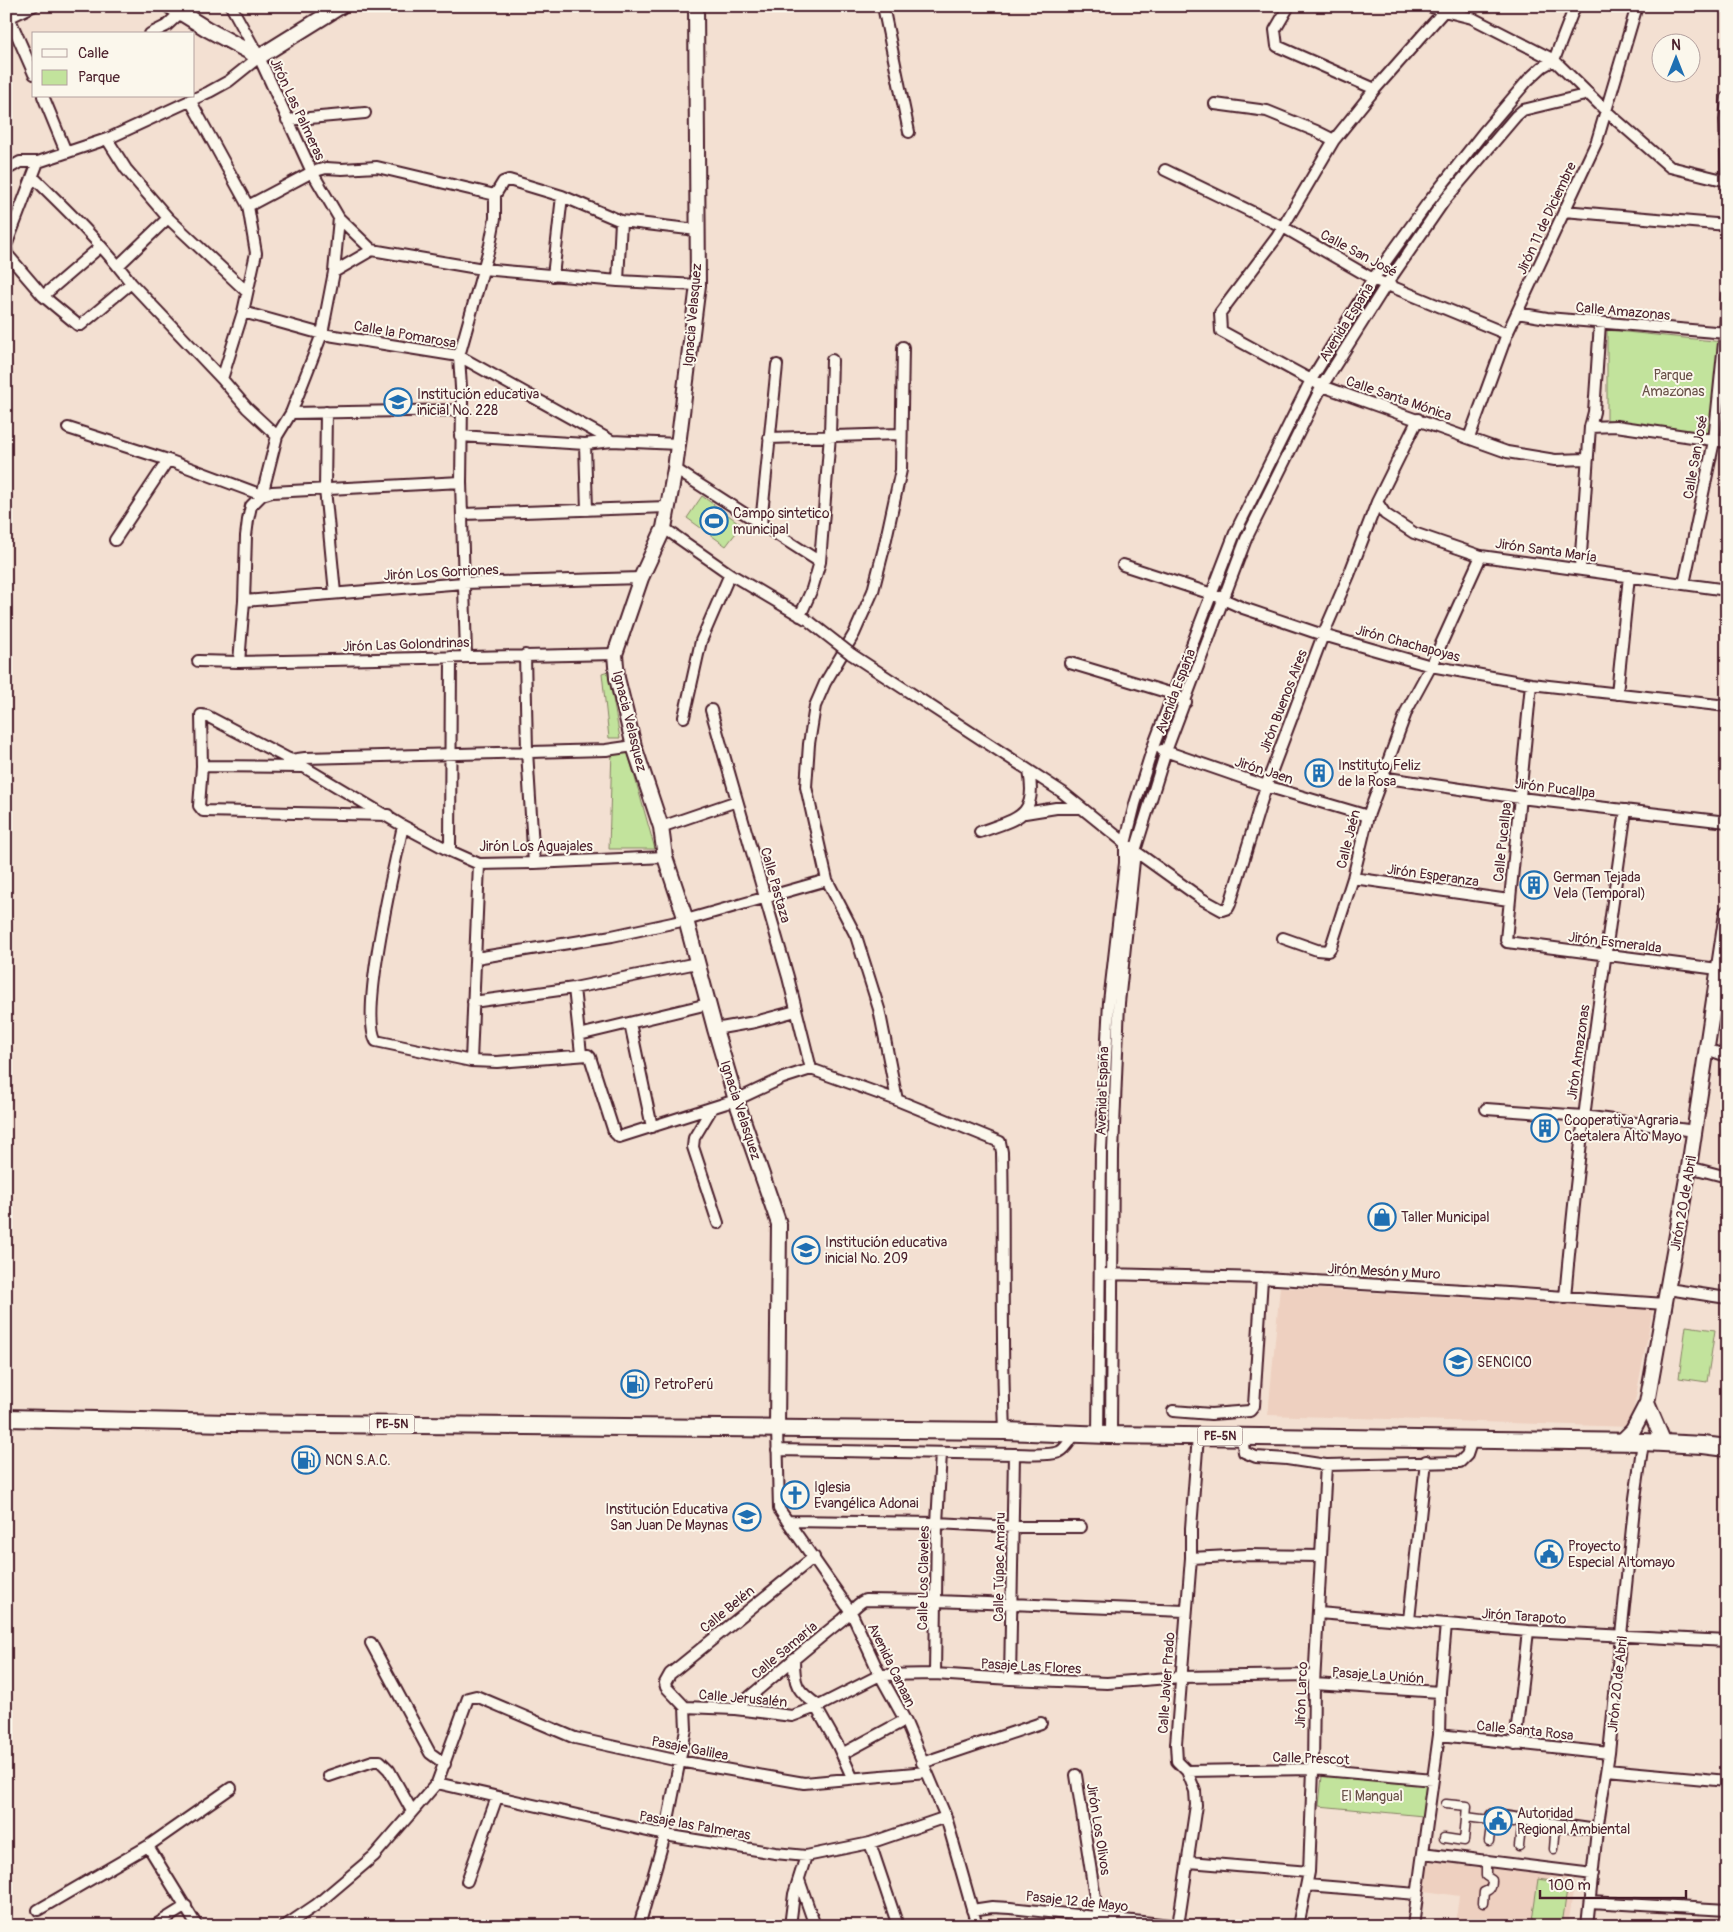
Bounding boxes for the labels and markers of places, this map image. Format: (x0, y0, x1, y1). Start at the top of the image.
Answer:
place label: Institución educativa inicial No. 228 (417, 386, 539, 419)
school or university icon: Institución educativa inicial No. 228 (383, 387, 413, 417)
place label: Campo sintetico municipal (733, 505, 830, 538)
sports icon: Campo sintetico municipal (699, 506, 729, 536)
place label: Instituto Feliz de la Rosa (1338, 757, 1421, 790)
building icon: Instituto Feliz de la Rosa (1304, 758, 1334, 788)
place label: German Tejada Vela (Temporal) (1553, 869, 1646, 902)
building icon: German Tejada Vela (Temporal) (1519, 870, 1549, 900)
place label: Cooperativa Agraria Caetalera Alto Mayo (1564, 1112, 1682, 1145)
building icon: Cooperativa Agraria Caetalera Alto Mayo (1530, 1113, 1560, 1143)
shop icon: Taller Municipal (1367, 1202, 1397, 1232)
place label: Taller Municipal (1401, 1209, 1490, 1226)
place label: Institución educativa inicial No. 209 (825, 1234, 947, 1267)
school or university icon: Institución educativa inicial No. 209 (791, 1235, 821, 1265)
school or university icon: SENCICO (1443, 1347, 1473, 1377)
place label: SENCICO (1477, 1354, 1532, 1371)
fuel station icon: PetroPerú (620, 1369, 650, 1399)
place label: PetroPerú (654, 1376, 713, 1393)
fuel station icon: NCN S.A.C. (291, 1445, 321, 1475)
place label: NCN S.A.C. (325, 1452, 391, 1469)
place label: Iglesia Evangélica Adonai (814, 1479, 919, 1512)
church icon: Iglesia Evangélica Adonai (780, 1480, 810, 1510)
place label: Institución Educativa San Juan De Maynas (605, 1501, 729, 1534)
school or university icon: Institución Educativa San Juan De Maynas (732, 1502, 762, 1532)
place label: Proyecto Especial Altomayo (1568, 1538, 1676, 1571)
public building icon: Proyecto Especial Altomayo (1534, 1539, 1564, 1569)
place label: Autoridad Regional Ambiental (1517, 1805, 1630, 1838)
public building icon: Autoridad Regional Ambiental (1483, 1806, 1513, 1836)

